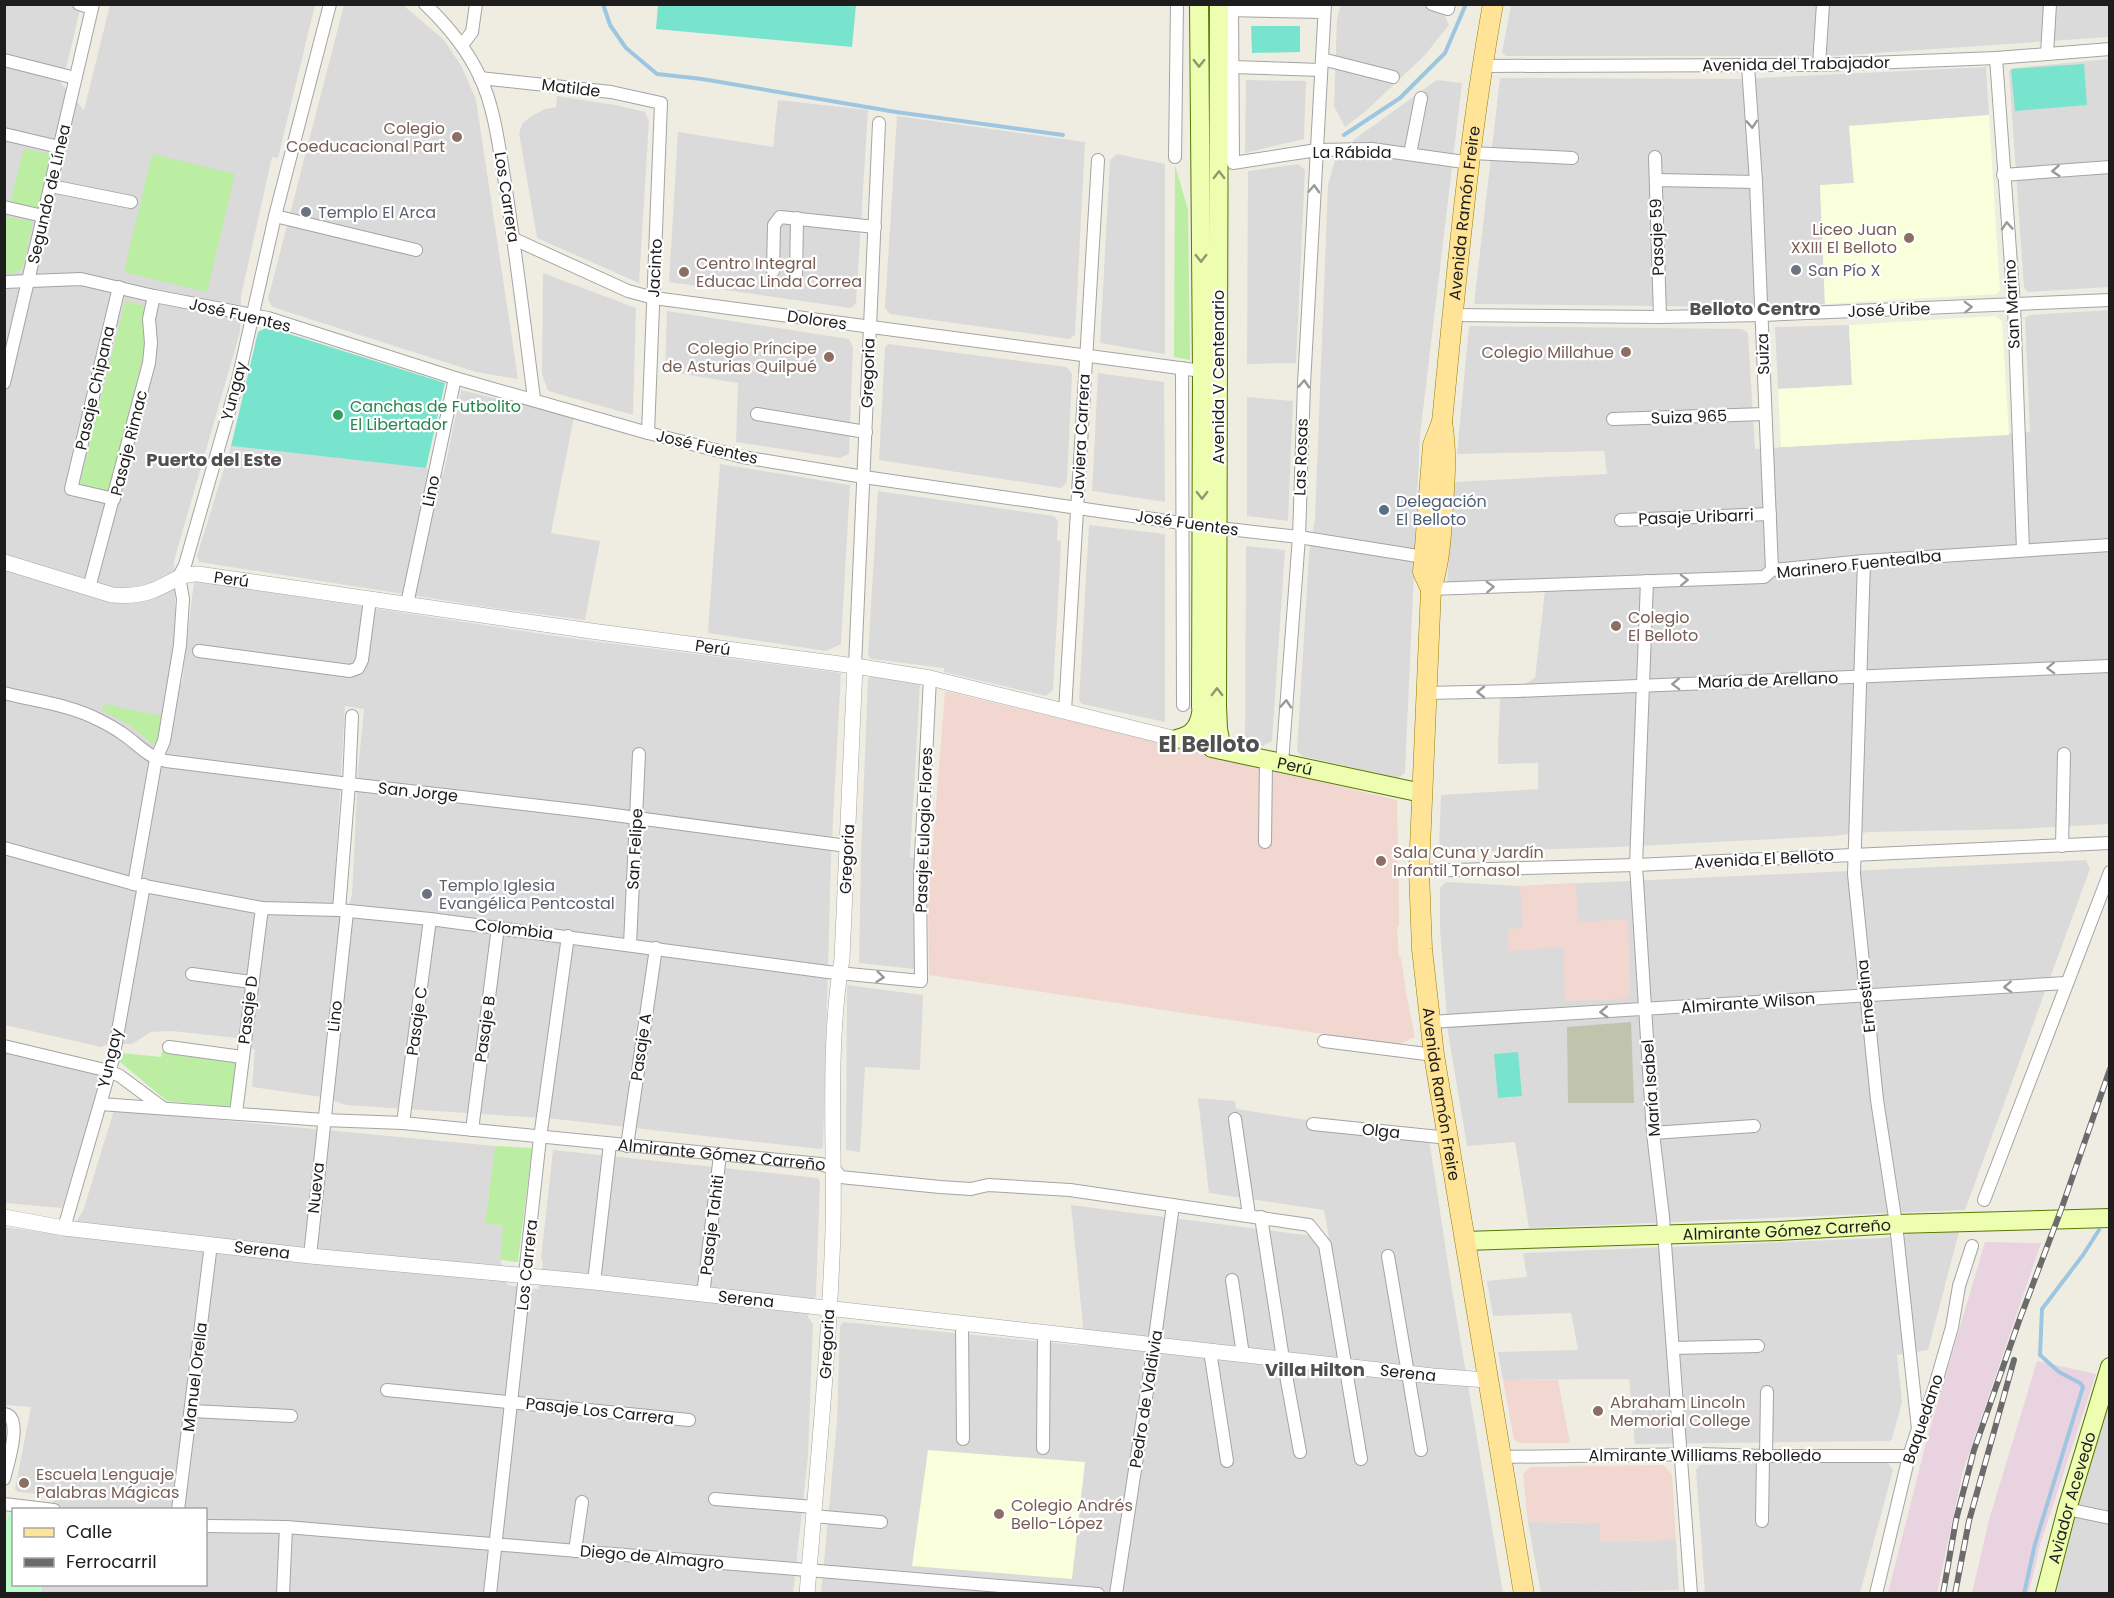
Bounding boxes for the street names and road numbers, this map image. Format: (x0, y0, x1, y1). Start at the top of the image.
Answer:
street label: Avenida del Trabajador (1702, 51, 1890, 77)
street label: Matilde (540, 73, 602, 103)
street label: Segundo de Línea (22, 122, 76, 266)
street label: Avenida Ramón Freire (1443, 124, 1485, 301)
street label: La Rábida (1313, 141, 1391, 164)
street label: Los Carrera (488, 150, 526, 244)
street label: Pasaje 59 (1644, 198, 1670, 276)
street label: Jacinto (642, 238, 668, 298)
street label: San Marino (1998, 259, 2026, 349)
street label: Avenida V Centenario (1207, 290, 1230, 464)
street label: José Fuentes (187, 292, 293, 338)
street label: José Uribe (1847, 297, 1931, 323)
street label: Dolores (786, 304, 848, 336)
street label: Pasaje Chipana (70, 324, 120, 452)
street label: Suiza (1751, 333, 1775, 375)
street label: Gregoria (855, 338, 881, 408)
street label: Yungay (215, 359, 253, 423)
street label: Javiera Carrera (1066, 373, 1096, 499)
street label: Pasaje Rimac (105, 388, 153, 498)
street label: Suiza 965 (1651, 404, 1727, 430)
street label: Las Rosas (1288, 418, 1314, 496)
street label: José Fuentes (654, 424, 760, 470)
street label: Lino (416, 473, 446, 509)
street label: Pasaje Uribarri (1638, 503, 1754, 531)
street label: José Fuentes (1134, 504, 1240, 542)
street label: Marinero Fuentealba (1775, 544, 1943, 584)
street label: Perú (212, 565, 251, 593)
street label: Perú (694, 633, 732, 661)
street label: María de Arellano (1697, 666, 1839, 694)
street label: Pasaje Eulogio Flores (910, 747, 938, 913)
street label: Perú (1275, 751, 1315, 781)
street label: San Jorge (377, 776, 459, 808)
street label: San Felipe (621, 808, 649, 890)
street label: Gregoria (834, 823, 860, 895)
street label: Avenida El Belloto (1693, 844, 1835, 874)
street label: Colombia (473, 913, 555, 945)
street label: Ernestina (1851, 958, 1881, 1034)
street label: Pasaje D (232, 974, 264, 1046)
street label: Pasaje C (401, 985, 433, 1057)
street label: Almirante Wilson (1680, 987, 1816, 1019)
street label: Pasaje B (469, 994, 501, 1064)
street label: Lino (322, 999, 348, 1033)
street label: Avenida Ramón Freire (1417, 1006, 1466, 1183)
street label: Pasaje A (625, 1011, 657, 1082)
street label: Yungay (92, 1026, 128, 1090)
street label: María Isabel (1636, 1039, 1666, 1137)
street label: Olga (1361, 1118, 1401, 1144)
street label: Almirante Gómez Carreño (617, 1133, 827, 1176)
street label: Nueva (302, 1161, 330, 1215)
street label: Pasaje Tahiti (694, 1174, 730, 1276)
street label: Almirante Gómez Carreño (1682, 1213, 1892, 1246)
street label: Los Carrera (511, 1218, 543, 1312)
street label: Serena (233, 1235, 291, 1265)
street label: Serena (717, 1285, 775, 1313)
street label: Gregoria (814, 1308, 840, 1380)
street label: Manuel Orella (177, 1321, 213, 1433)
street label: Pedro de Valdivia (1124, 1328, 1168, 1470)
street label: Serena (1379, 1359, 1437, 1387)
street label: Baquedano (1897, 1371, 1949, 1467)
street label: Pasaje Los Carrera (525, 1392, 675, 1430)
street label: Aviador Acevedo (2042, 1429, 2101, 1566)
street label: Almirante Williams Rebolledo (1588, 1444, 1822, 1467)
street label: Diego de Almagro (579, 1539, 725, 1575)

